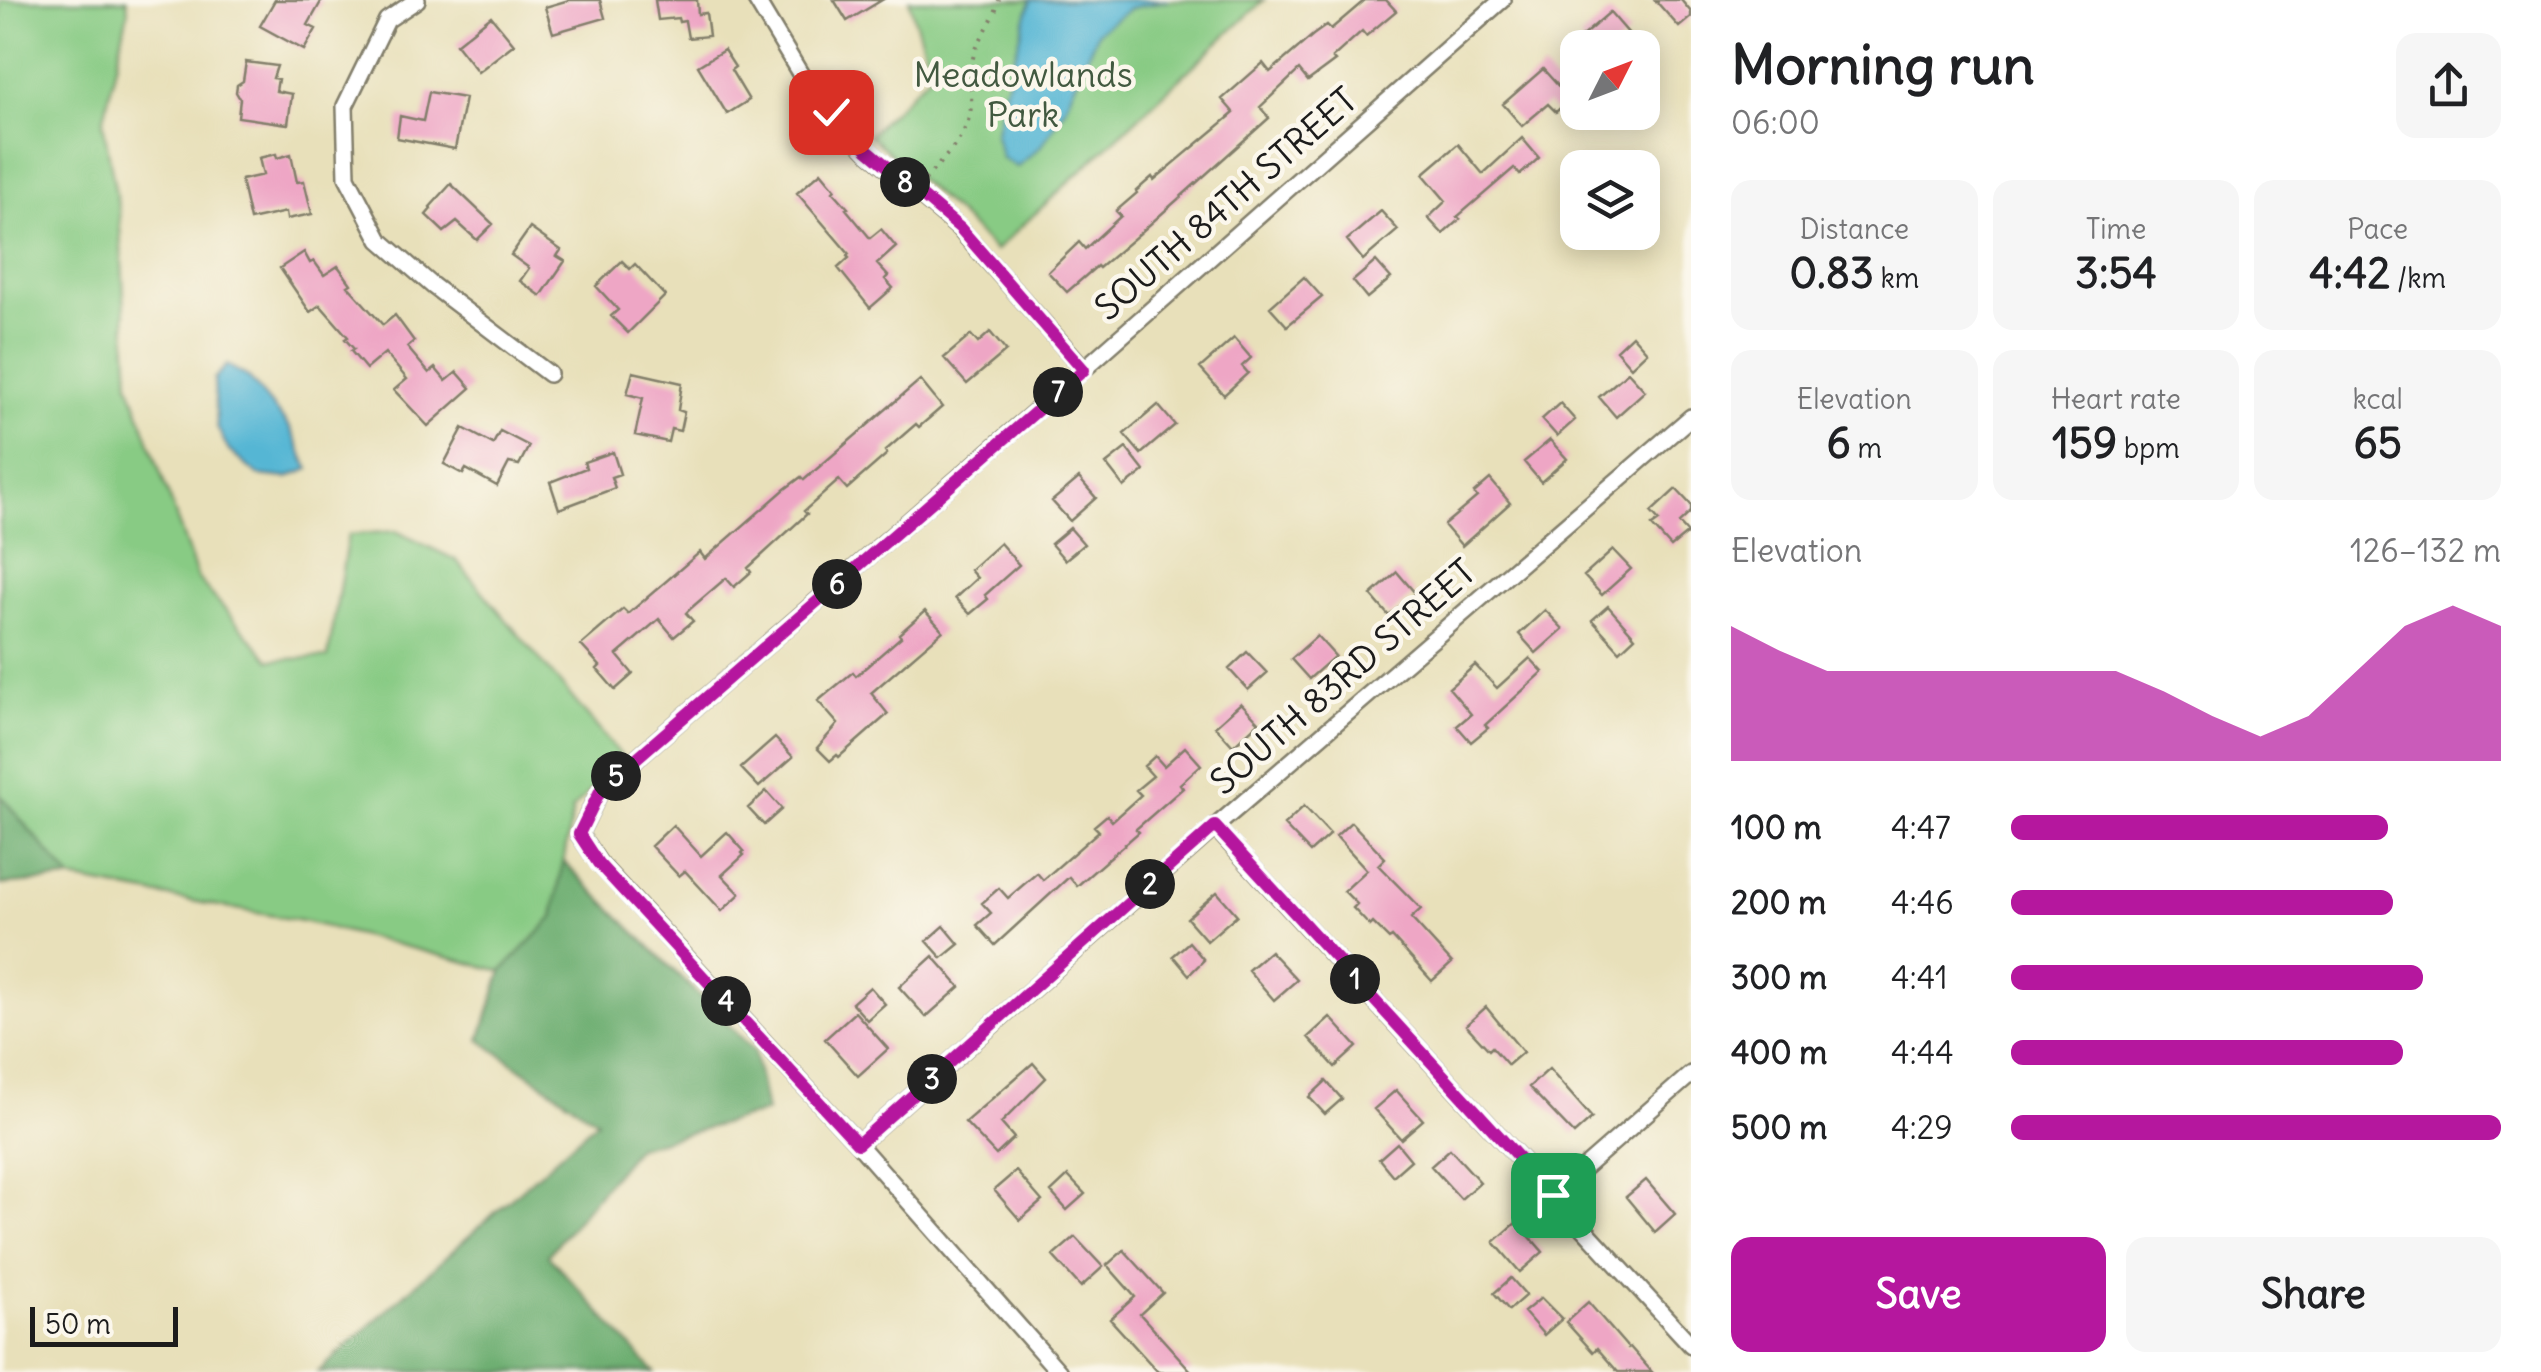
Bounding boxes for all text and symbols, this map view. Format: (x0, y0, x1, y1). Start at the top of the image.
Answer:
north arrow (1560, 30, 1660, 130)
map controls (1560, 30, 1660, 250)
text: Morning run (1731, 30, 2035, 99)
button: share (2396, 33, 2501, 138)
park label: Meadowlands Park (913, 52, 1133, 136)
pin (789, 70, 874, 155)
street label: SOUTH 84TH STREET (1085, 77, 1365, 329)
icon: check (804, 85, 859, 140)
text: 06:00 (1731, 102, 1820, 143)
button: layers (1560, 150, 1660, 250)
pin: 8 (880, 157, 930, 207)
text: 8 (897, 164, 913, 200)
text: Distance (1800, 211, 1909, 247)
text: Time (2086, 211, 2146, 247)
text: Pace (2347, 211, 2408, 247)
text: 0.83 (1789, 247, 1874, 299)
text: 3:54 (2075, 247, 2157, 299)
text: 4:42 (2309, 247, 2390, 299)
text: km (1874, 260, 1919, 296)
text: /km (2390, 260, 2446, 296)
pin: 7 (1033, 367, 1083, 417)
text: 7 (1051, 374, 1065, 410)
text: Elevation (1797, 381, 1912, 417)
text: Heart rate (2051, 381, 2181, 417)
text: kcal (2352, 381, 2403, 417)
text: 6 (1827, 417, 1851, 469)
text: 159 (2052, 417, 2117, 469)
text: 65 (2353, 417, 2402, 469)
text: m (1851, 430, 1882, 466)
text: bpm (2117, 430, 2180, 466)
text: Elevation (1731, 530, 1862, 571)
text: 126–132 m (2350, 530, 2501, 571)
street label: SOUTH 83RD STREET (1201, 549, 1484, 803)
pin: 6 (812, 559, 862, 609)
text: 6 (829, 566, 845, 602)
pin: 5 (591, 751, 641, 801)
text: 5 (608, 758, 624, 794)
text: 100 m (1731, 807, 1822, 848)
text: 4:47 (1891, 807, 1951, 848)
pin: 2 (1125, 859, 1175, 909)
text: 2 (1142, 866, 1158, 902)
text: 200 m (1731, 882, 1826, 923)
text: 4:46 (1891, 882, 1954, 923)
pin: 1 (1330, 954, 1380, 1004)
text: 300 m (1731, 957, 1827, 998)
text: 4:41 (1891, 957, 1948, 998)
text: 1 (1349, 961, 1361, 997)
pin: 4 (701, 976, 751, 1026)
text: 4 (718, 983, 734, 1019)
text: 400 m (1731, 1032, 1827, 1073)
text: 4:44 (1891, 1032, 1954, 1073)
pin: 3 (907, 1054, 957, 1104)
text: 3 (924, 1061, 940, 1097)
text: 500 m (1731, 1107, 1827, 1148)
text: 4:29 (1891, 1107, 1953, 1148)
pin (1511, 1153, 1596, 1238)
icon: arrive (1526, 1168, 1581, 1223)
button: Save (1731, 1237, 2106, 1352)
button: Share (2126, 1237, 2501, 1352)
scale bar (30, 1302, 178, 1346)
text: 50 m (45, 1306, 111, 1342)

